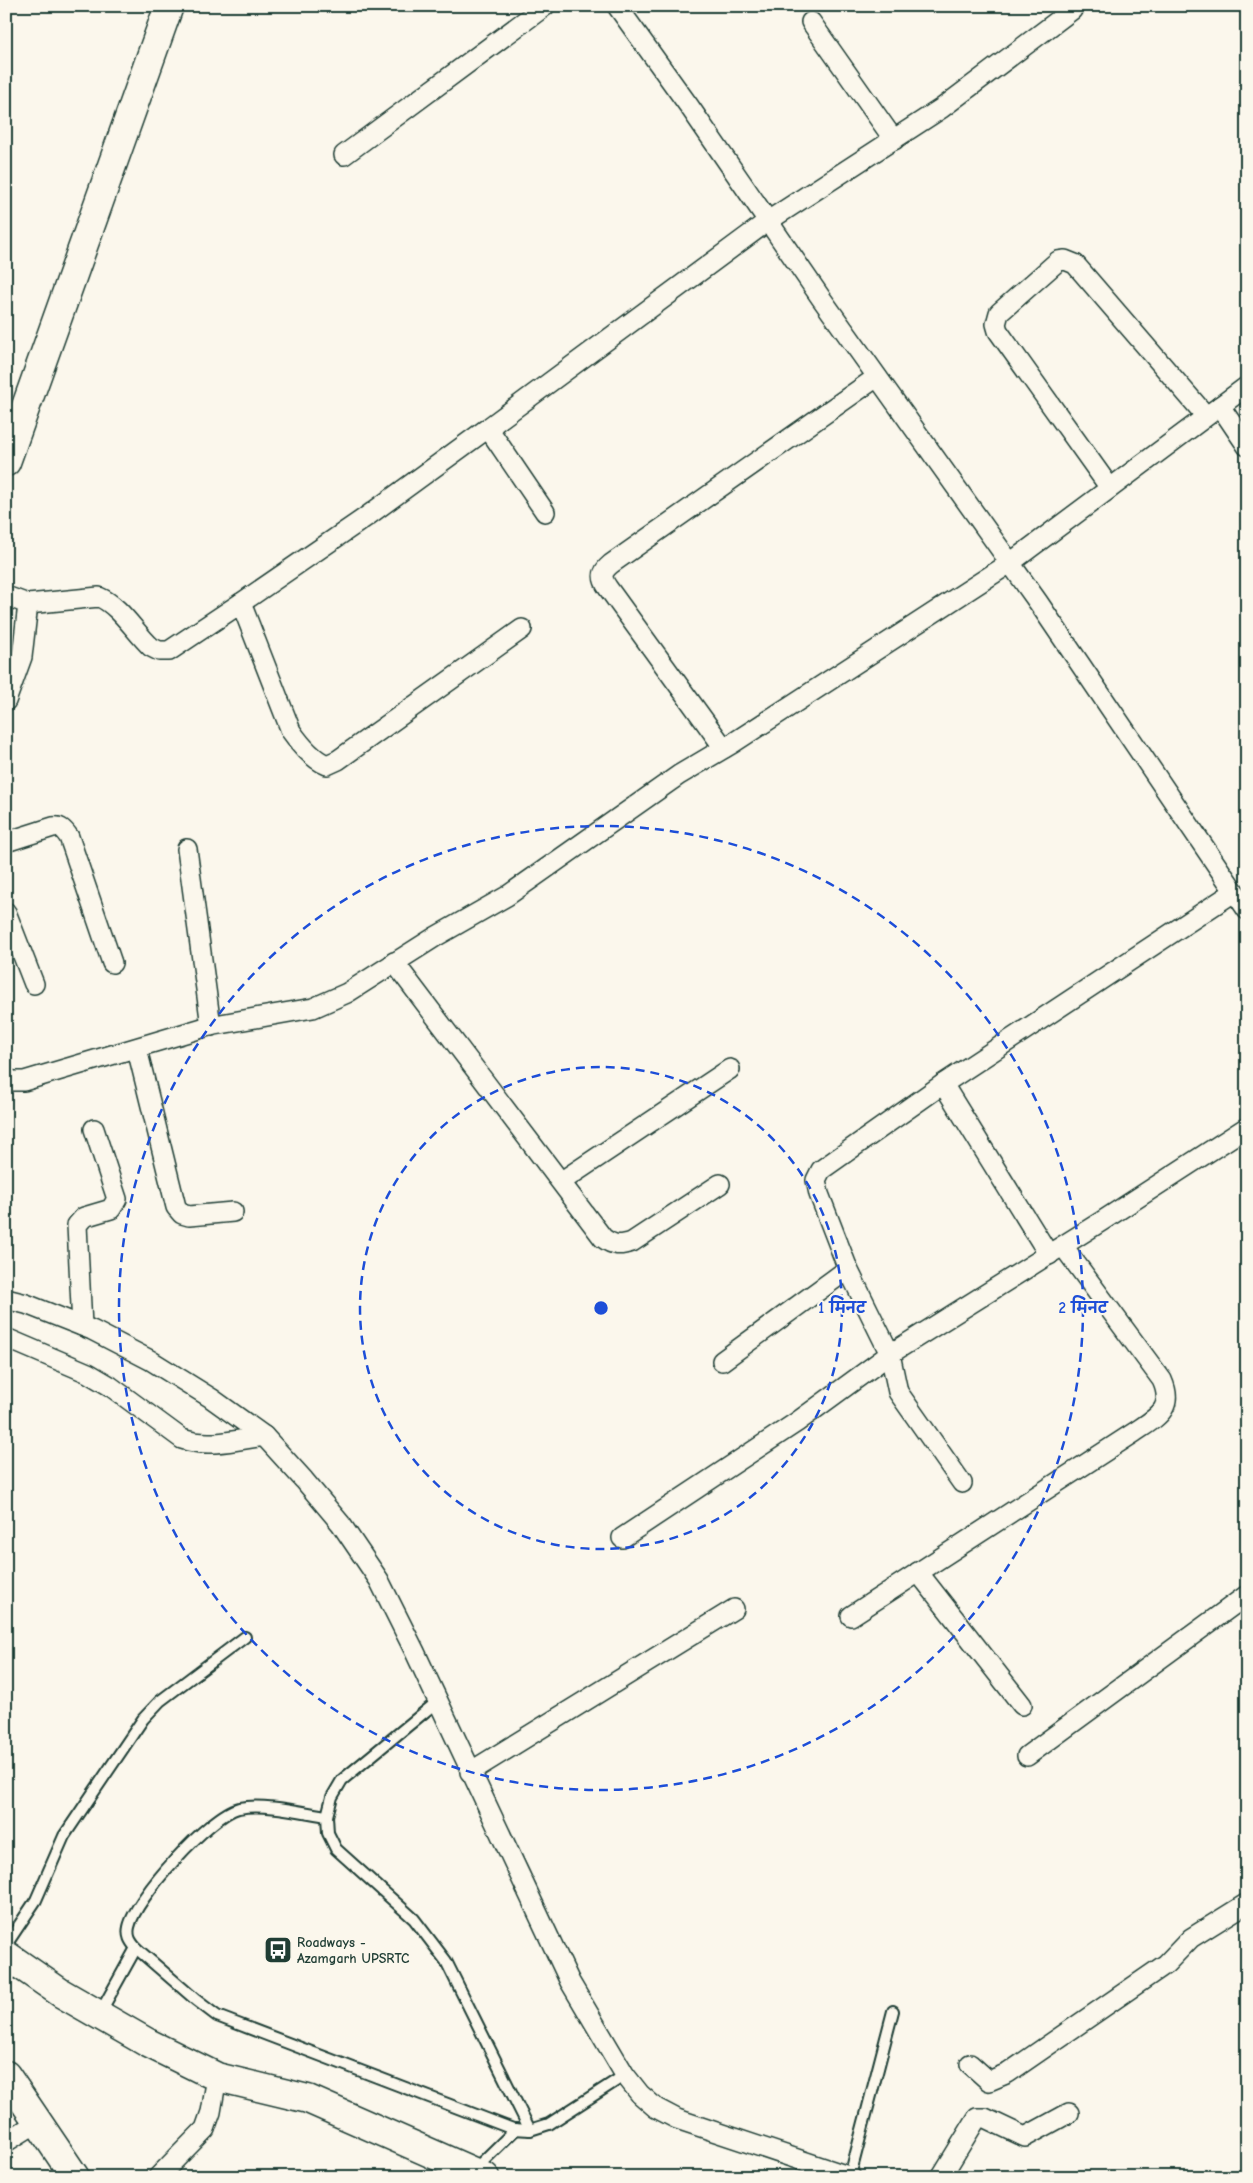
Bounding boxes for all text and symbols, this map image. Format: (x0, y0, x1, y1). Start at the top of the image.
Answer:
text: 1 मिनट (818, 1295, 867, 1317)
text: 2 मिनट (1058, 1295, 1109, 1317)
centre of rings (592, 1299, 610, 1317)
place label: Roadways - Azamgarh UPSRTC (297, 1934, 410, 1967)
bus stop icon: Roadways - Azamgarh UPSRTC (263, 1935, 293, 1965)

